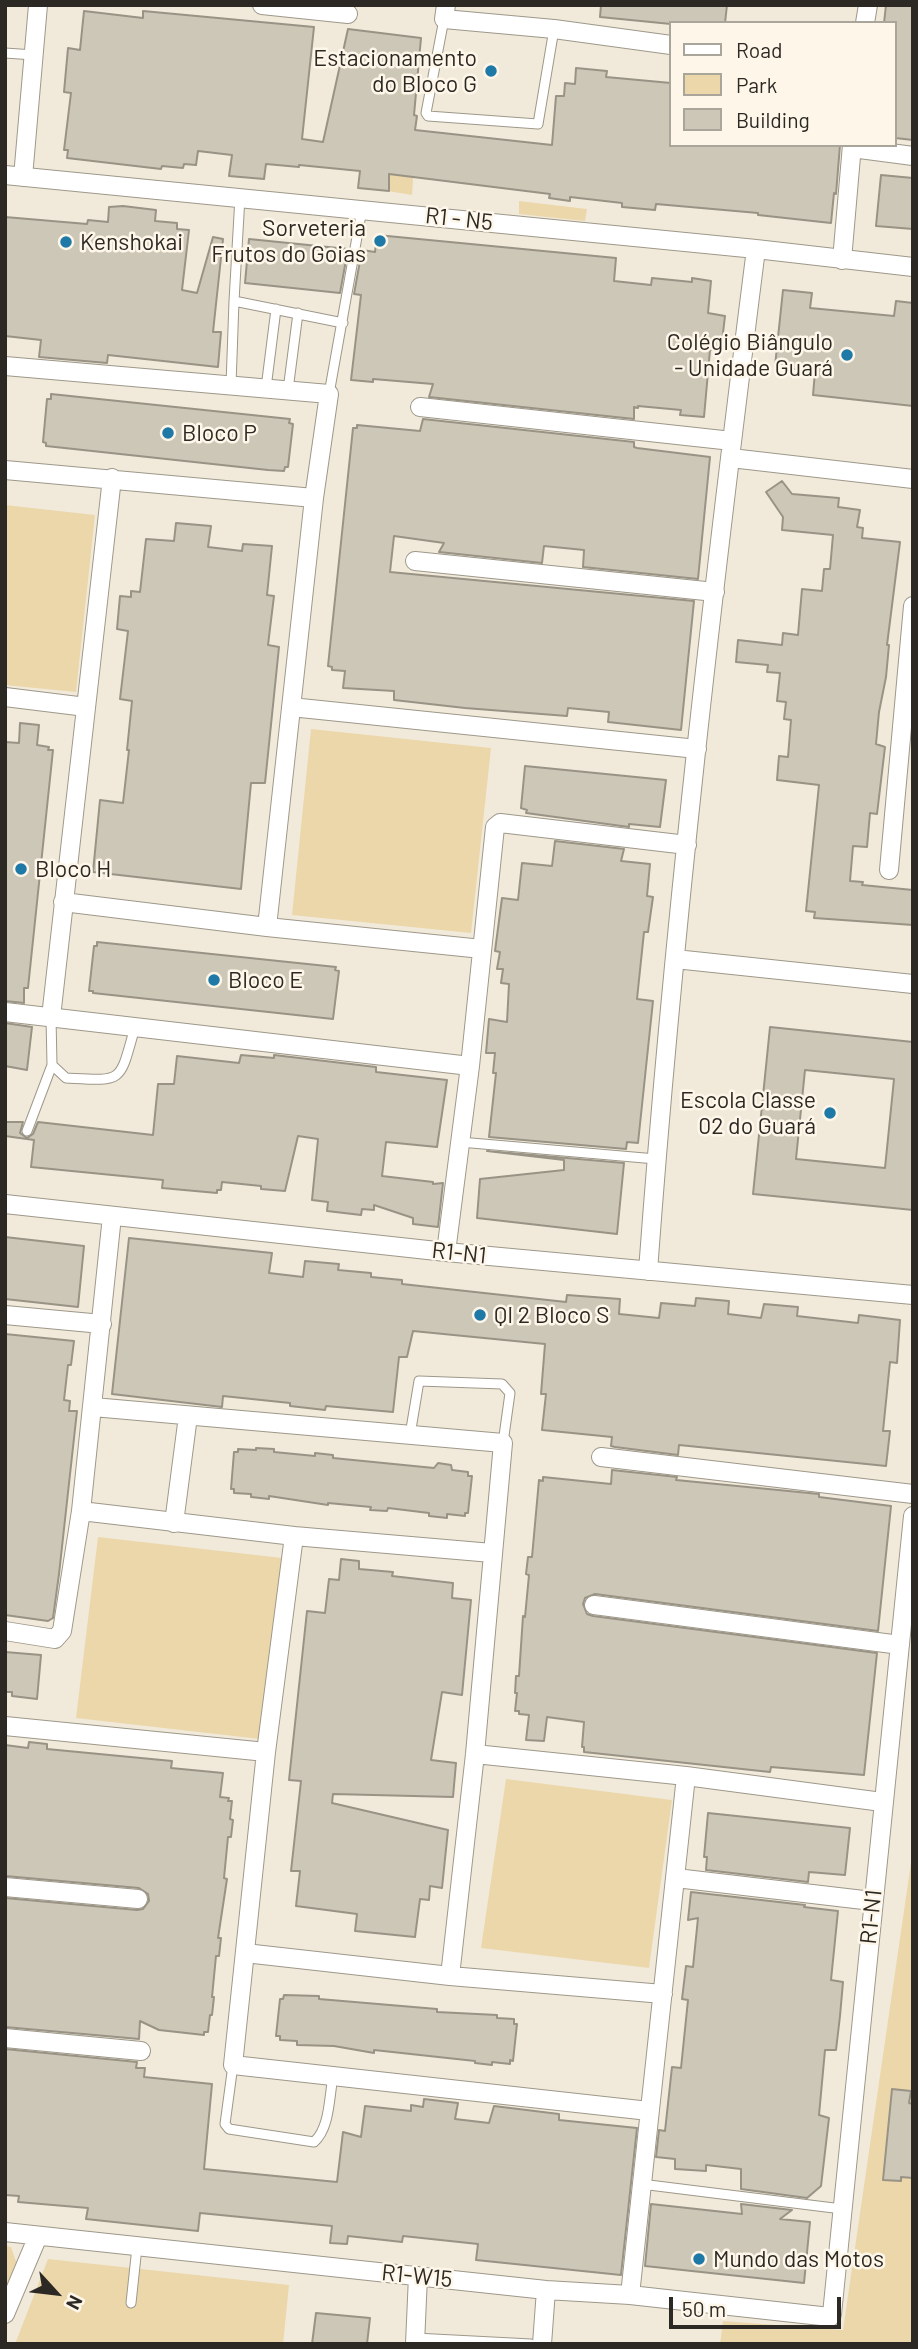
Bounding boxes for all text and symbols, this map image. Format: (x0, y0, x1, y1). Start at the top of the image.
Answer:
legend (670, 21, 897, 147)
text: Road (736, 37, 782, 62)
place label: Estacionamento do Bloco G (313, 44, 477, 98)
marker: Estacionamento do Bloco G (483, 63, 499, 79)
text: Park (736, 72, 777, 97)
text: Building (736, 107, 810, 132)
street label: R1 - N5 (424, 202, 494, 236)
place label: Sorveteria Frutos do Goias (211, 214, 366, 268)
place label: Kenshokai (80, 228, 183, 256)
marker: Sorveteria Frutos do Goias (372, 233, 388, 249)
marker: Kenshokai (58, 234, 74, 250)
place label: Colégio Biângulo - Unidade Guará (667, 328, 833, 382)
marker: Colégio Biângulo - Unidade Guará (839, 347, 855, 363)
place label: Bloco P (182, 419, 257, 447)
marker: Bloco P (160, 425, 176, 441)
place label: Bloco H (35, 855, 111, 883)
marker: Bloco H (13, 861, 29, 877)
place label: Bloco E (228, 966, 303, 994)
marker: Bloco E (206, 972, 222, 988)
place label: Escola Classe 02 do Guará (680, 1086, 816, 1140)
marker: Escola Classe 02 do Guará (822, 1105, 838, 1121)
street label: R1-N1 (430, 1236, 488, 1270)
place label: QI 2 Bloco S (494, 1301, 609, 1329)
marker: QI 2 Bloco S (472, 1307, 488, 1323)
street label: R1-N1 (854, 1888, 888, 1946)
place label: Mundo das Motos (713, 2245, 884, 2273)
marker: Mundo das Motos (691, 2251, 707, 2267)
north arrow (21, 2258, 91, 2328)
street label: R1-W15 (380, 2259, 454, 2293)
scale bar (673, 2282, 844, 2326)
text: N (62, 2292, 88, 2314)
text: 50 m (682, 2296, 726, 2321)

